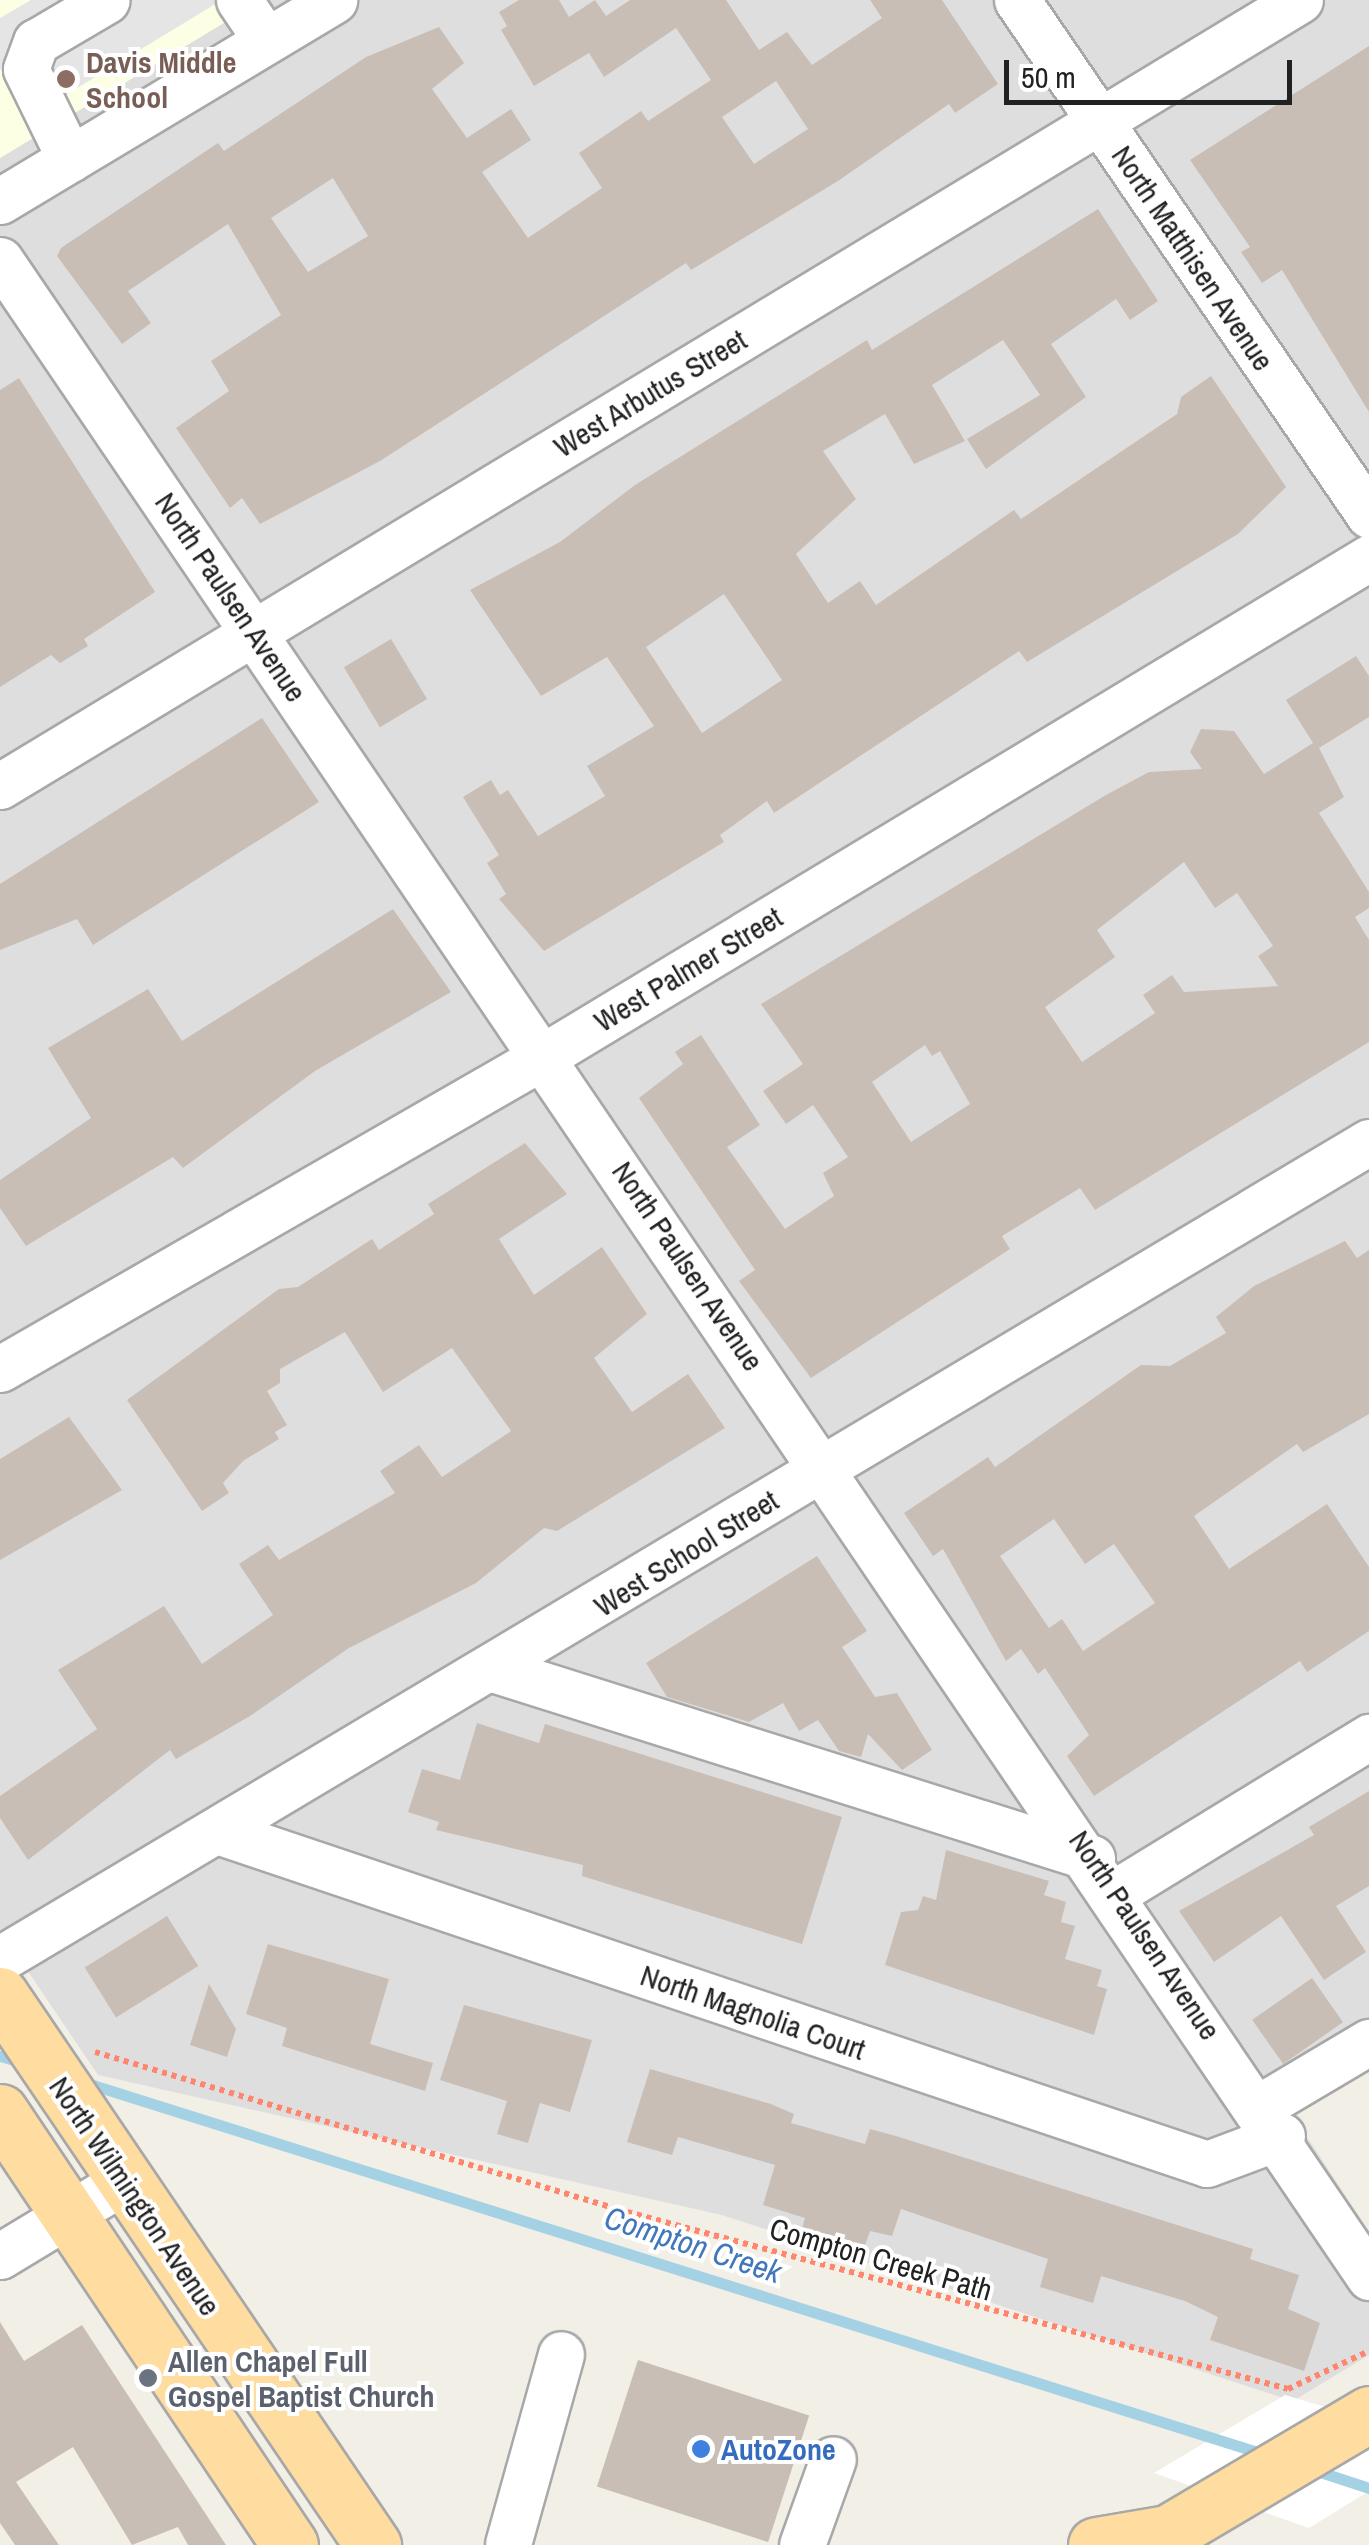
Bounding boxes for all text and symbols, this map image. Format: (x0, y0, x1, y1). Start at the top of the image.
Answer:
scale bar (1009, 40, 1296, 102)
place label: Davis Middle School (86, 44, 236, 114)
text: 50 m (1021, 57, 1076, 97)
marker: Davis Middle School (55, 68, 77, 90)
street label: North Matthisen Avenue (1104, 138, 1282, 378)
street label: West Arbutus Street (547, 321, 753, 465)
street label: North Paulsen Avenue (147, 485, 315, 709)
street label: West Palmer Street (588, 899, 788, 1039)
street label: North Paulsen Avenue (604, 1154, 772, 1378)
street label: West School Street (587, 1482, 785, 1624)
street label: North Paulsen Avenue (1061, 1823, 1229, 2047)
street label: North Magnolia Court (636, 1957, 870, 2067)
street label: North Wilmington Avenue (41, 2069, 229, 2323)
water label: Compton Creek (600, 2198, 786, 2292)
street label: Compton Creek Path (766, 2210, 996, 2308)
place label: Allen Chapel Full Gospel Baptist Church (168, 2343, 435, 2414)
marker: Allen Chapel Full Gospel Baptist Church (137, 2367, 159, 2389)
place label: AutoZone (721, 2431, 836, 2467)
marker: AutoZone (690, 2438, 712, 2460)

